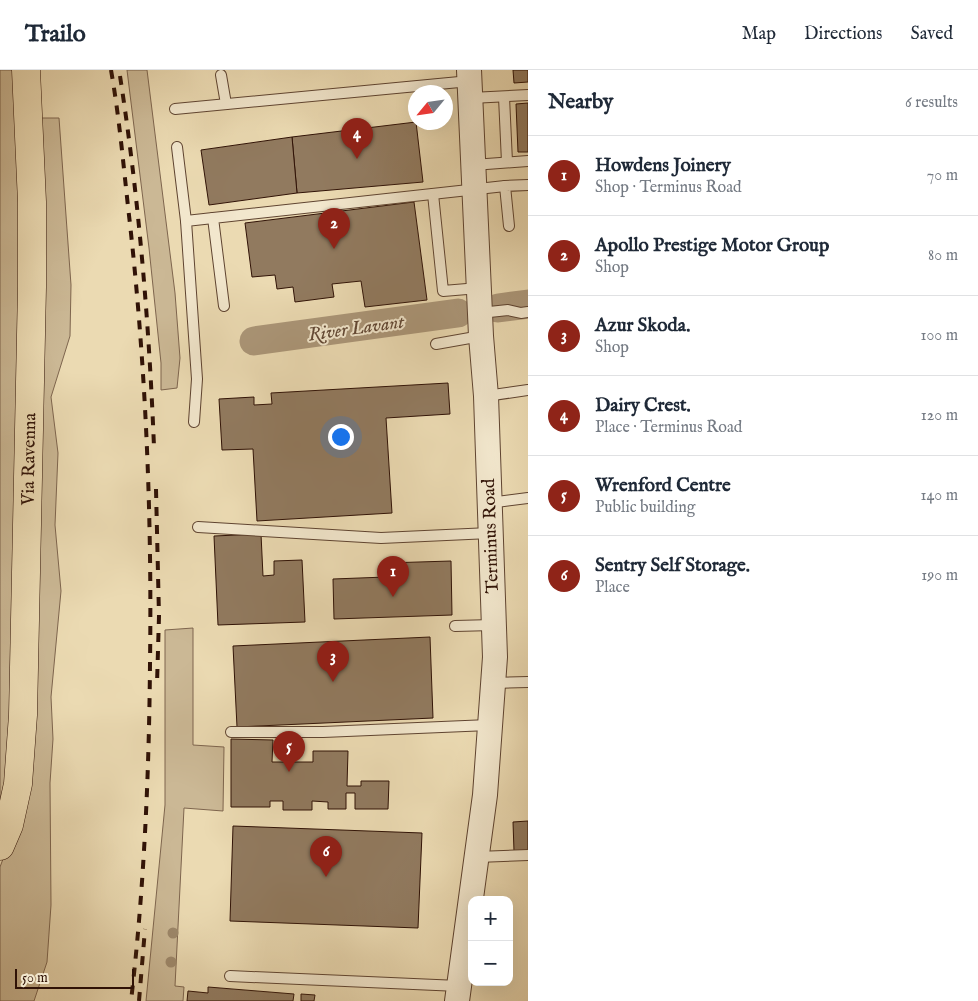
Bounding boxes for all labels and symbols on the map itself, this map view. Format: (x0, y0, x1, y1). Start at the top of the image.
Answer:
north arrow (408, 85, 453, 130)
pin: 4 (341, 118, 373, 159)
pin: 2 (318, 208, 350, 249)
water label: River Lavant (307, 310, 407, 348)
street label: Via Ravenna (17, 412, 42, 507)
your location (328, 424, 354, 450)
street label: Terminus Road (478, 478, 505, 594)
pin: 1 (377, 556, 409, 597)
pin: 3 (317, 641, 349, 682)
pin: 5 (273, 731, 305, 772)
pin: 6 (310, 836, 342, 877)
scale bar (15, 966, 134, 989)

